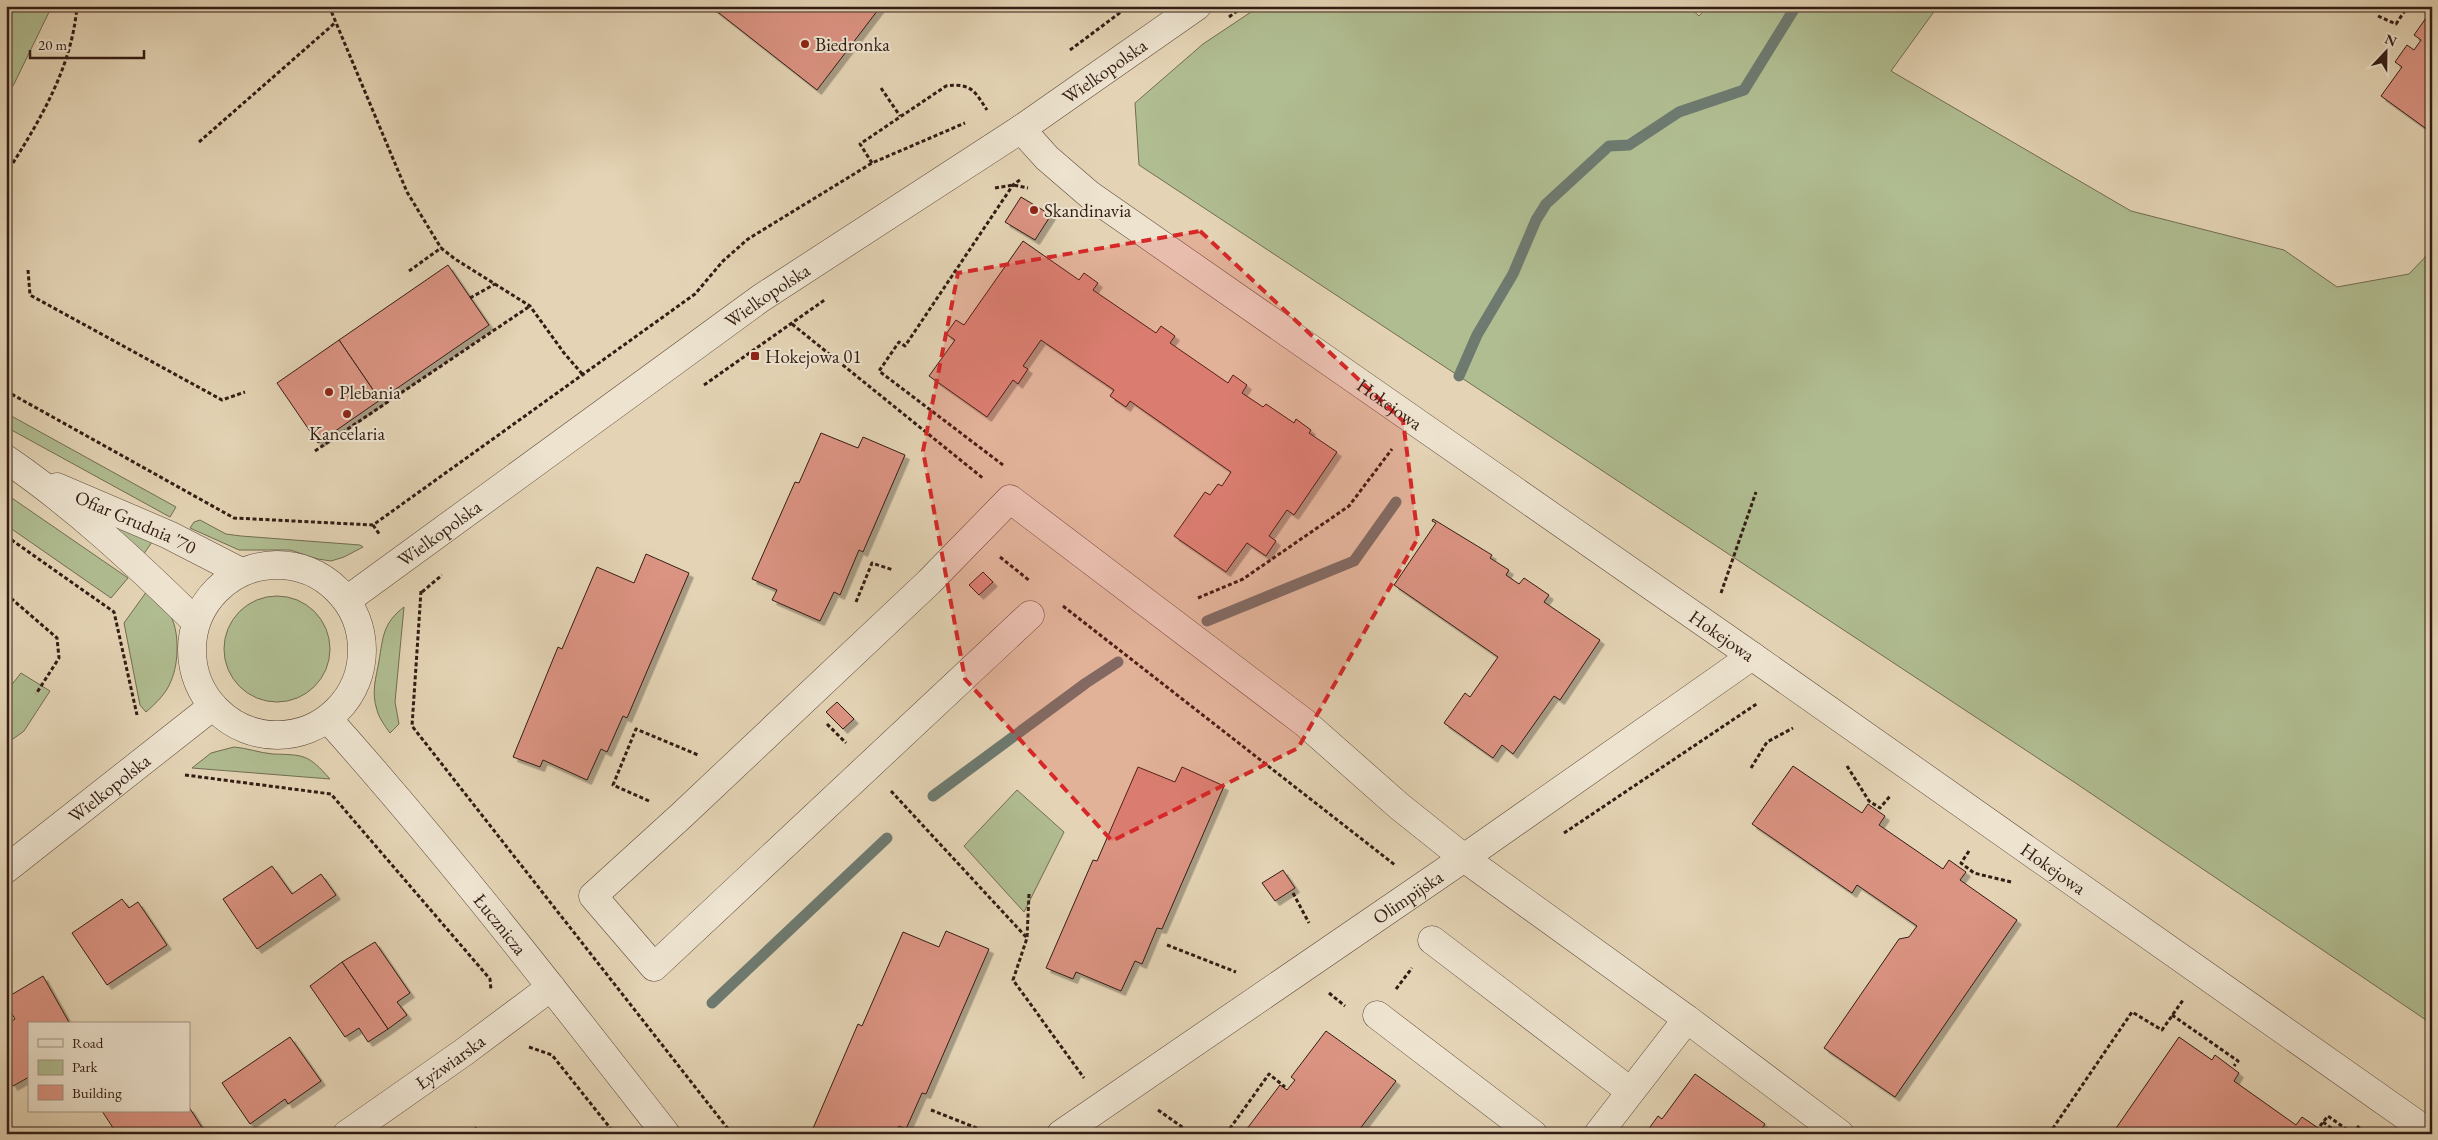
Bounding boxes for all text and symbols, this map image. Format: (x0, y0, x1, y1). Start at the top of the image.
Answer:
scale bar (30, 28, 144, 60)
north arrow (2360, 28, 2410, 78)
text: N (2382, 29, 2400, 51)
place label: Biedronka (815, 32, 890, 57)
street label: Wielkopolska (1057, 33, 1152, 110)
text: 20 m (38, 35, 67, 54)
marker: Biedronka (799, 38, 811, 50)
place label: Skandinavia (1044, 198, 1132, 223)
marker: Skandinavia (1028, 204, 1040, 216)
street label: Wielkopolska (720, 257, 815, 334)
place label: Hokejowa 01 (765, 344, 862, 369)
marker: Hokejowa 01 (749, 350, 761, 362)
street label: Hokejowa (1352, 373, 1428, 436)
place label: Plebania (339, 380, 401, 405)
marker: Plebania (323, 386, 335, 398)
marker: Kancelaria (341, 408, 353, 420)
place label: Kancelaria (309, 421, 385, 446)
street label: Ofiar Grudnia '70 (71, 484, 200, 560)
street label: Wielkopolska (392, 494, 487, 572)
street label: Hokejowa (1684, 604, 1760, 667)
street label: Wielkopolska (63, 748, 156, 829)
street label: Hokejowa (2015, 837, 2091, 901)
street label: Olimpijska (1368, 864, 1448, 930)
street label: Łucznicza (468, 888, 533, 961)
legend (28, 1022, 190, 1112)
street label: Łyżwiarska (411, 1028, 491, 1095)
text: Road (72, 1033, 104, 1052)
text: Park (72, 1057, 99, 1076)
text: Building (72, 1083, 122, 1102)

